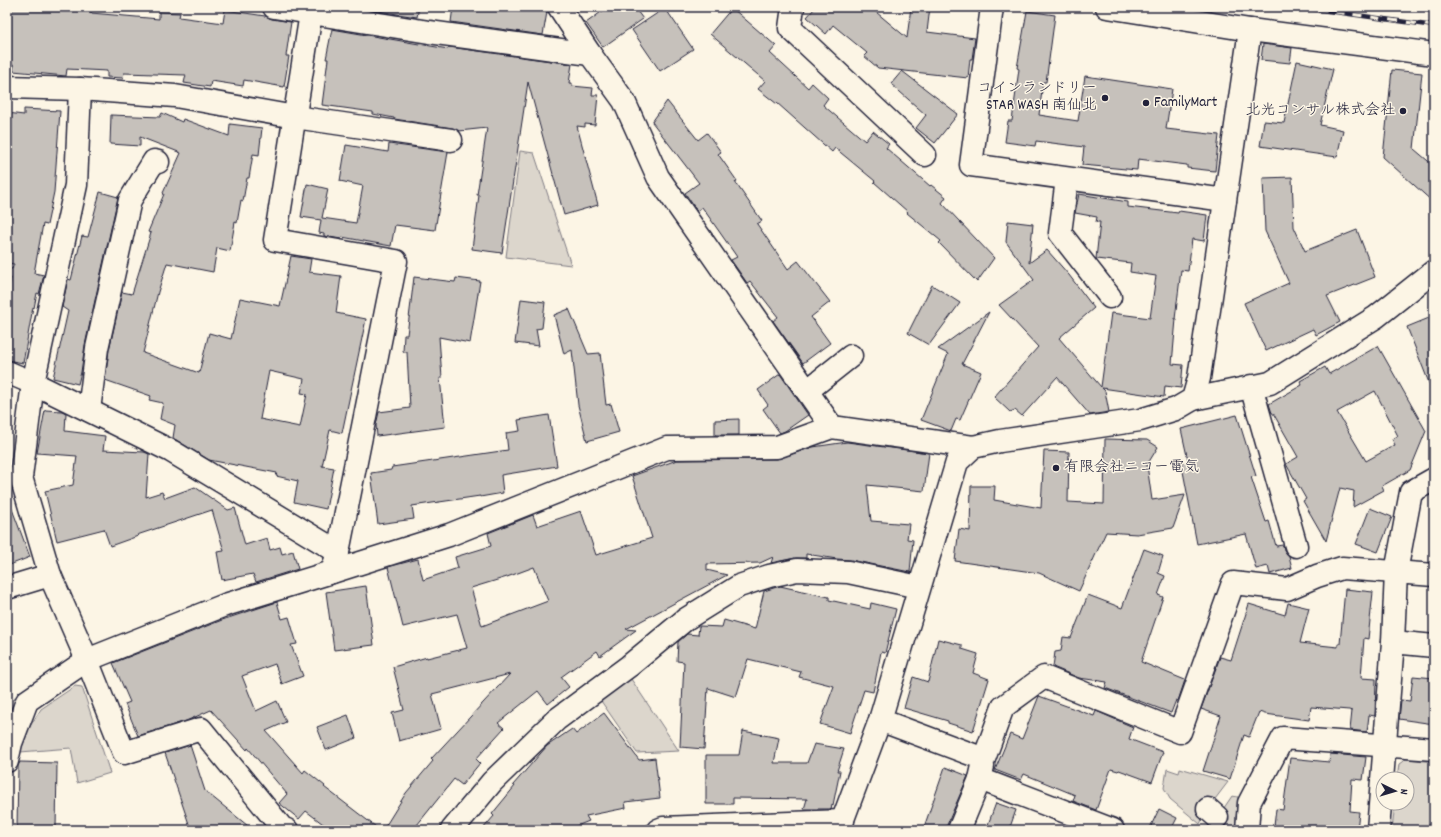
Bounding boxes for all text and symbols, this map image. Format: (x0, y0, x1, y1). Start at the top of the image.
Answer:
place label: コインランドリー STAR WASH 南仙北 (977, 78, 1097, 117)
place label: FamilyMart (1154, 92, 1218, 114)
marker: コインランドリー STAR WASH 南仙北 (1100, 93, 1110, 103)
marker: FamilyMart (1141, 98, 1151, 108)
place label: 北光コンサル株式会社 (1246, 100, 1395, 122)
marker: 北光コンサル株式会社 (1398, 106, 1408, 116)
place label: 有限会社ニコー電気 (1064, 457, 1199, 479)
marker: 有限会社ニコー電気 (1051, 463, 1061, 473)
north arrow (1375, 771, 1415, 811)
text: N (1395, 788, 1411, 796)

